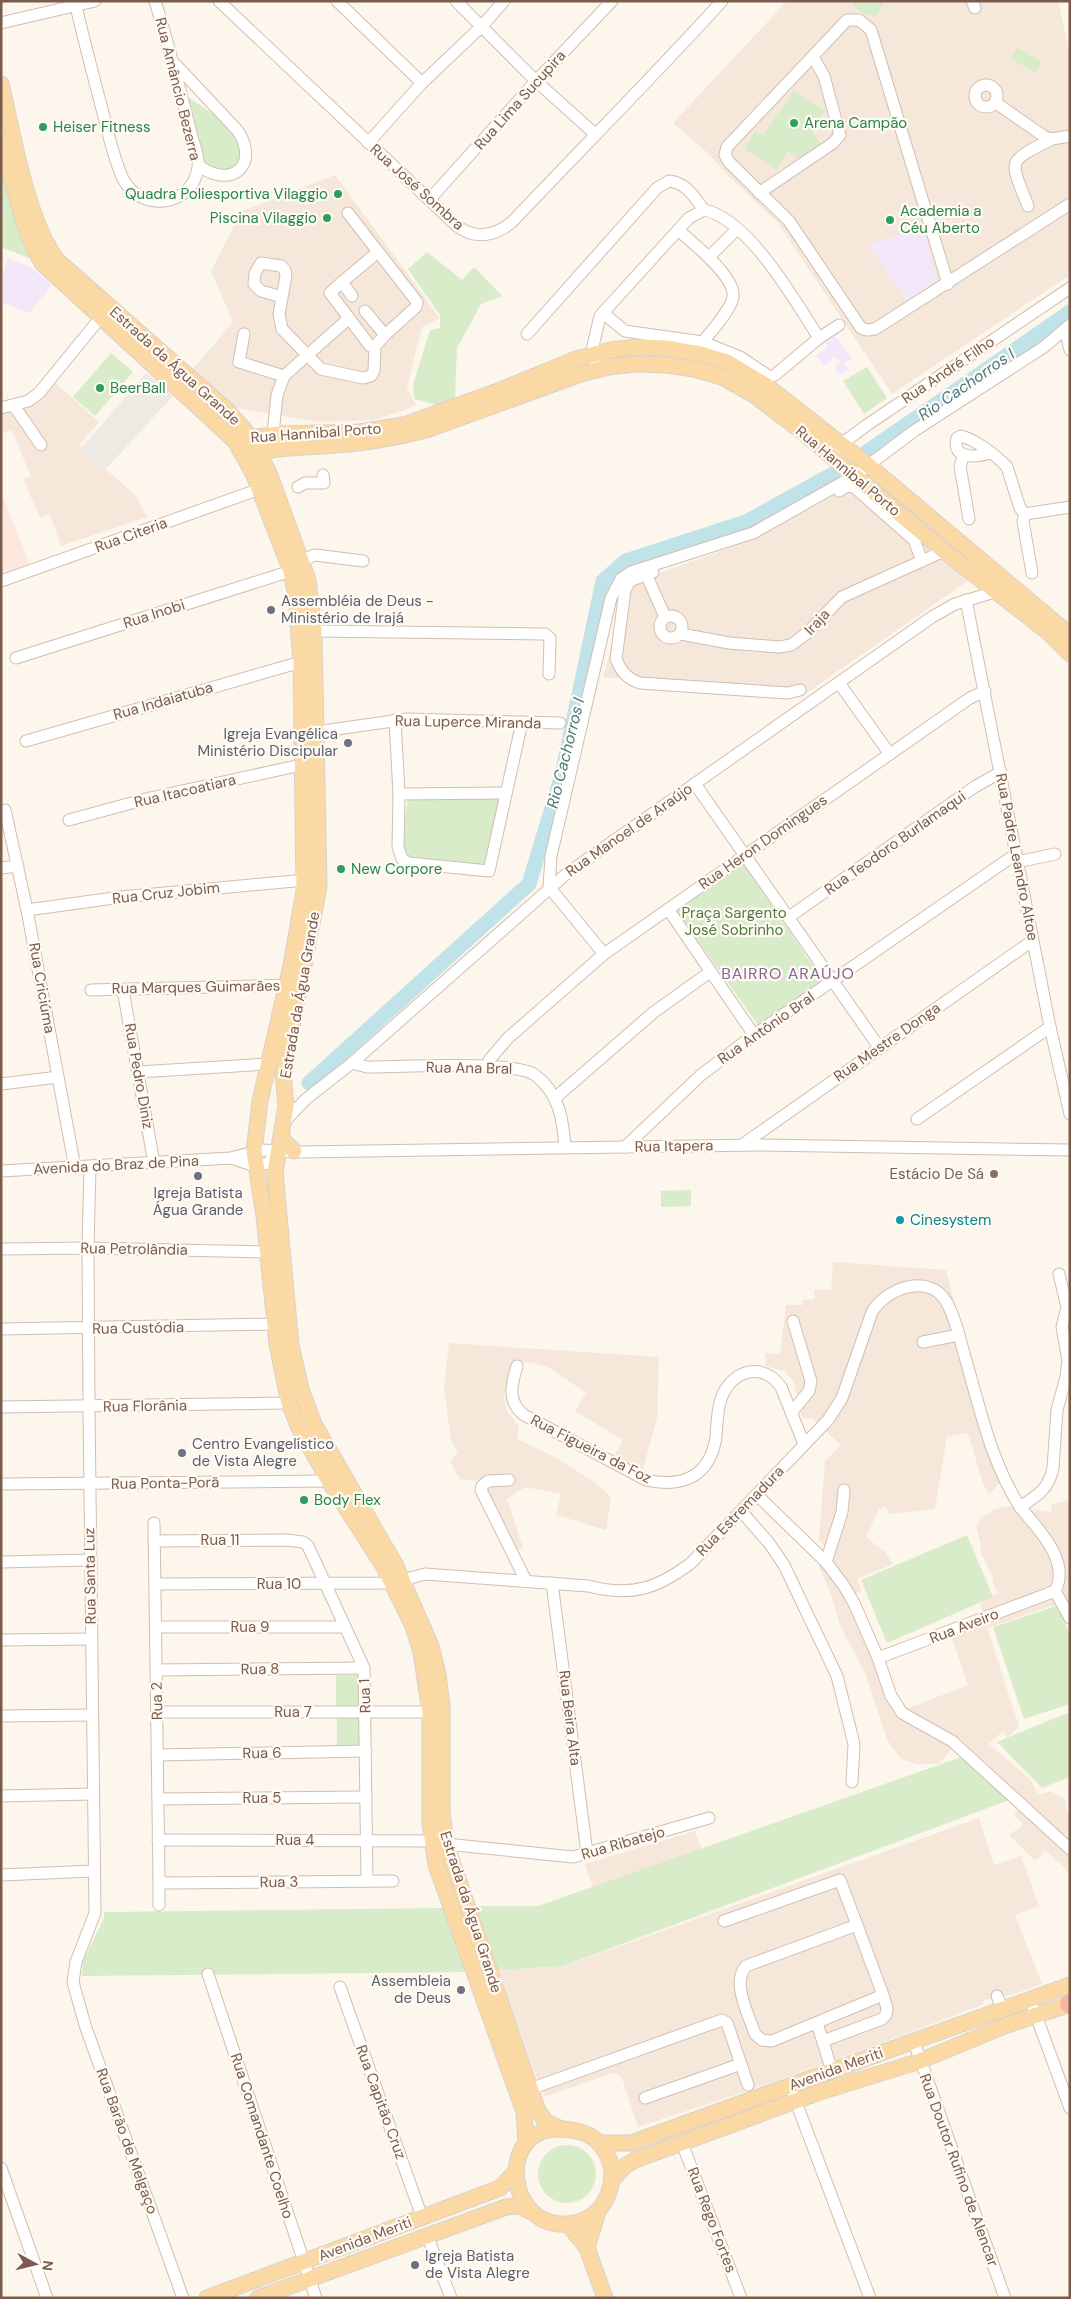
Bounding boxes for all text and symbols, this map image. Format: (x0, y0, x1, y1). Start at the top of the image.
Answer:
street label: Rua Amâncio Bezerra (151, 15, 205, 163)
street label: Rua Lima Sucupira (470, 46, 570, 154)
place label: Arena Campão (804, 113, 907, 133)
place label: Heiser Fitness (53, 117, 151, 137)
marker: Arena Campão (788, 117, 800, 129)
marker: Heiser Fitness (37, 121, 49, 133)
street label: Rua José Sombra (366, 139, 468, 235)
place label: Quadra Poliesportiva Vilaggio (125, 184, 328, 204)
marker: Quadra Poliesportiva Vilaggio (332, 188, 344, 200)
place label: Academia a Céu Aberto (900, 201, 982, 238)
place label: Piscina Vilaggio (210, 208, 317, 228)
marker: Piscina Vilaggio (321, 212, 333, 224)
marker: Academia a Céu Aberto (884, 214, 896, 226)
street label: Estrada da Água Grande (105, 302, 245, 430)
street label: Rua André Filho (898, 331, 998, 408)
water label: Rio Cachorros I (914, 343, 1019, 425)
place label: BeerBall (110, 378, 166, 398)
marker: BeerBall (94, 382, 106, 394)
street label: Rua Hannibal Porto (250, 418, 382, 448)
street label: Rua Hannibal Porto (791, 421, 905, 521)
street label: Rua Citeria (92, 513, 170, 557)
place label: Assembléia de Deus - Ministério de Irajá (281, 591, 434, 628)
street label: Rua Inobi (121, 595, 187, 633)
marker: Assembléia de Deus - Ministério de Irajá (265, 604, 277, 616)
street label: Iraja (800, 605, 834, 639)
street label: Rua Indaiatuba (111, 677, 215, 725)
water label: Rio Cachorros I (542, 695, 589, 811)
street label: Rua Luperce Miranda (395, 711, 541, 733)
place label: Igreja Evangélica Ministério Discipular (197, 724, 338, 761)
marker: Igreja Evangélica Ministério Discipular (342, 737, 354, 749)
street label: Rua Itacoatiara (132, 770, 238, 812)
street label: Rua Padre Leandro Altoe (991, 772, 1043, 942)
street label: Rua Manoel de Araújo (562, 779, 696, 881)
street label: Rua Teodoro Burlamaqui (820, 787, 970, 899)
street label: Rua Heron Domingues (695, 790, 831, 894)
place label: New Corpore (351, 859, 442, 879)
marker: New Corpore (335, 863, 347, 875)
street label: Rua Cruz Jobim (111, 877, 221, 909)
park label: Praça Sargento José Sobrinho (681, 903, 787, 940)
street label: Estrada da Água Grande (275, 910, 325, 1080)
street label: Rua Criciúma (24, 941, 60, 1035)
district label: BAIRRO ARAÚJO (721, 963, 855, 984)
street label: Rua Marques Guimarães (112, 976, 280, 998)
street label: Rua Antônio Bral (714, 987, 818, 1069)
street label: Rua Mestre Donga (830, 998, 944, 1086)
street label: Rua Pedro Diniz (120, 1022, 158, 1131)
street label: Rua Ana Bral (426, 1057, 512, 1079)
street label: Rua Itapera (634, 1135, 714, 1157)
street label: Avenida do Braz de Pina (33, 1151, 199, 1179)
place label: Estácio De Sá (890, 1164, 984, 1184)
marker: Estácio De Sá (988, 1168, 1000, 1180)
marker: Igreja Batista Água Grande (192, 1170, 204, 1182)
place label: Igreja Batista Água Grande (153, 1183, 243, 1220)
place label: Cinesystem (910, 1210, 991, 1230)
marker: Cinesystem (894, 1214, 906, 1226)
street label: Rua Petrolândia (80, 1238, 188, 1260)
street label: Rua Custódia (92, 1317, 184, 1339)
street label: Rua Florânia (103, 1395, 187, 1417)
street label: Rua Figueira da Foz (527, 1410, 655, 1488)
place label: Centro Evangelístico de Vista Alegre (192, 1434, 334, 1471)
marker: Centro Evangelístico de Vista Alegre (176, 1447, 188, 1459)
street label: Rua Estremadura (692, 1462, 788, 1560)
street label: Rua Ponta-Porã (111, 1472, 219, 1494)
place label: Body Flex (314, 1490, 381, 1510)
marker: Body Flex (298, 1494, 310, 1506)
street label: Rua Santa Luz (79, 1527, 101, 1624)
street label: Rua 11 (200, 1530, 240, 1550)
street label: Rua 10 (257, 1574, 301, 1594)
street label: Rua Aveiro (926, 1604, 1002, 1648)
street label: Rua 9 (230, 1617, 270, 1637)
street label: Rua 8 (240, 1659, 280, 1679)
street label: Rua Beira Alta (554, 1669, 586, 1767)
street label: Rua 1 (354, 1678, 376, 1714)
street label: Rua 2 (147, 1682, 167, 1720)
street label: Rua 7 (274, 1702, 312, 1722)
street label: Rua 6 (242, 1743, 282, 1763)
street label: Rua 5 (243, 1788, 281, 1808)
street label: Rua Ribatejo (579, 1821, 667, 1864)
street label: Estrada da Água Grande (435, 1829, 507, 1995)
street label: Rua 4 (276, 1830, 314, 1850)
street label: Rua 3 (260, 1872, 298, 1892)
place label: Assembleia de Deus (371, 1971, 451, 2008)
marker: Assembleia de Deus (455, 1984, 467, 1996)
street label: Rua Capitão Cruz (351, 2042, 411, 2162)
street label: Avenida Meriti (786, 2043, 886, 2095)
street label: Rua Comandante Coelho (226, 2051, 298, 2221)
street label: Rua Barão de Melgaço (91, 2065, 163, 2217)
street label: Rua Doutor Rufino de Alencar (915, 2071, 1003, 2270)
street label: Rua Rego Fortes (683, 2164, 741, 2276)
street label: Avenida Meriti (315, 2212, 415, 2266)
north arrow (10, 2239, 60, 2289)
place label: Igreja Batista de Vista Alegre (425, 2246, 530, 2283)
text: N (38, 2259, 57, 2272)
marker: Igreja Batista de Vista Alegre (409, 2259, 421, 2271)

